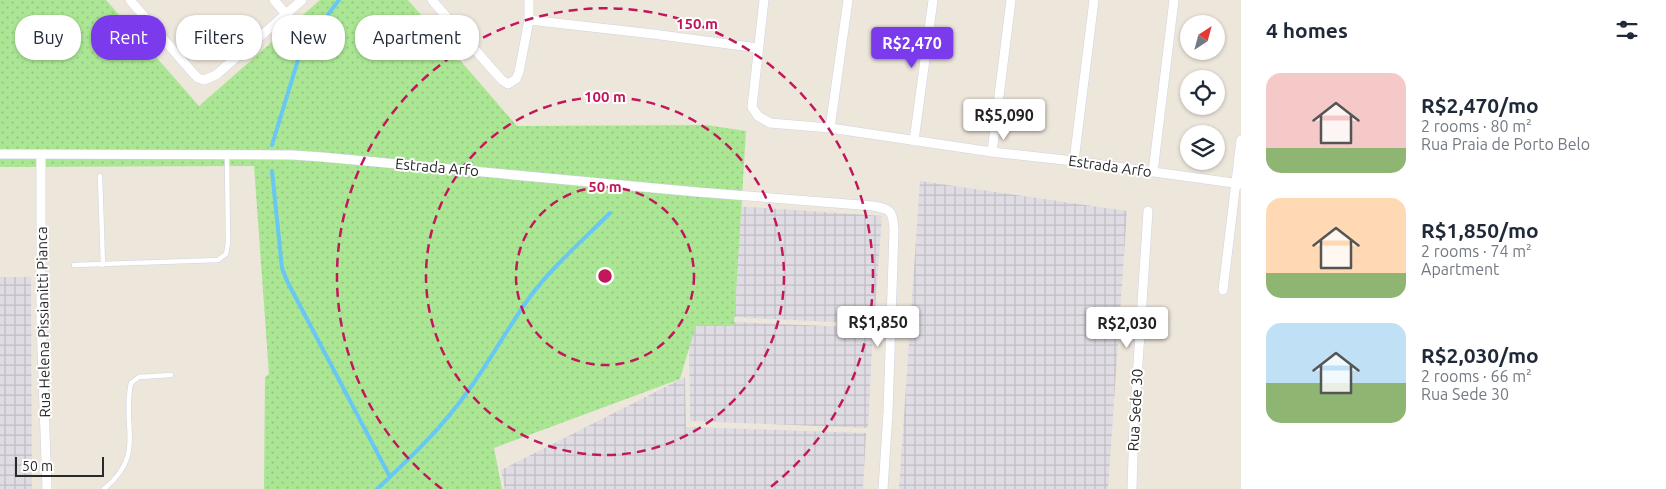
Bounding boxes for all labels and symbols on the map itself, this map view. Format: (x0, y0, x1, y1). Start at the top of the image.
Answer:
text: 150 m (676, 15, 718, 32)
north arrow (1180, 15, 1225, 60)
pin: R$2,470 (866, 27, 958, 69)
text: 100 m (584, 88, 626, 105)
pin: R$5,090 (958, 98, 1050, 141)
street label: Estrada Arfo (1067, 152, 1153, 180)
street label: Estrada Arfo (394, 155, 480, 179)
text: 50 m (588, 178, 622, 195)
street label: Rua Helena Pissianitti Pianca (33, 226, 53, 418)
centre of rings (596, 267, 614, 285)
pin: R$1,850 (832, 306, 924, 348)
pin: R$2,030 (1081, 306, 1173, 349)
street label: Rua Sede 30 (1124, 368, 1146, 452)
scale bar (15, 454, 104, 477)

